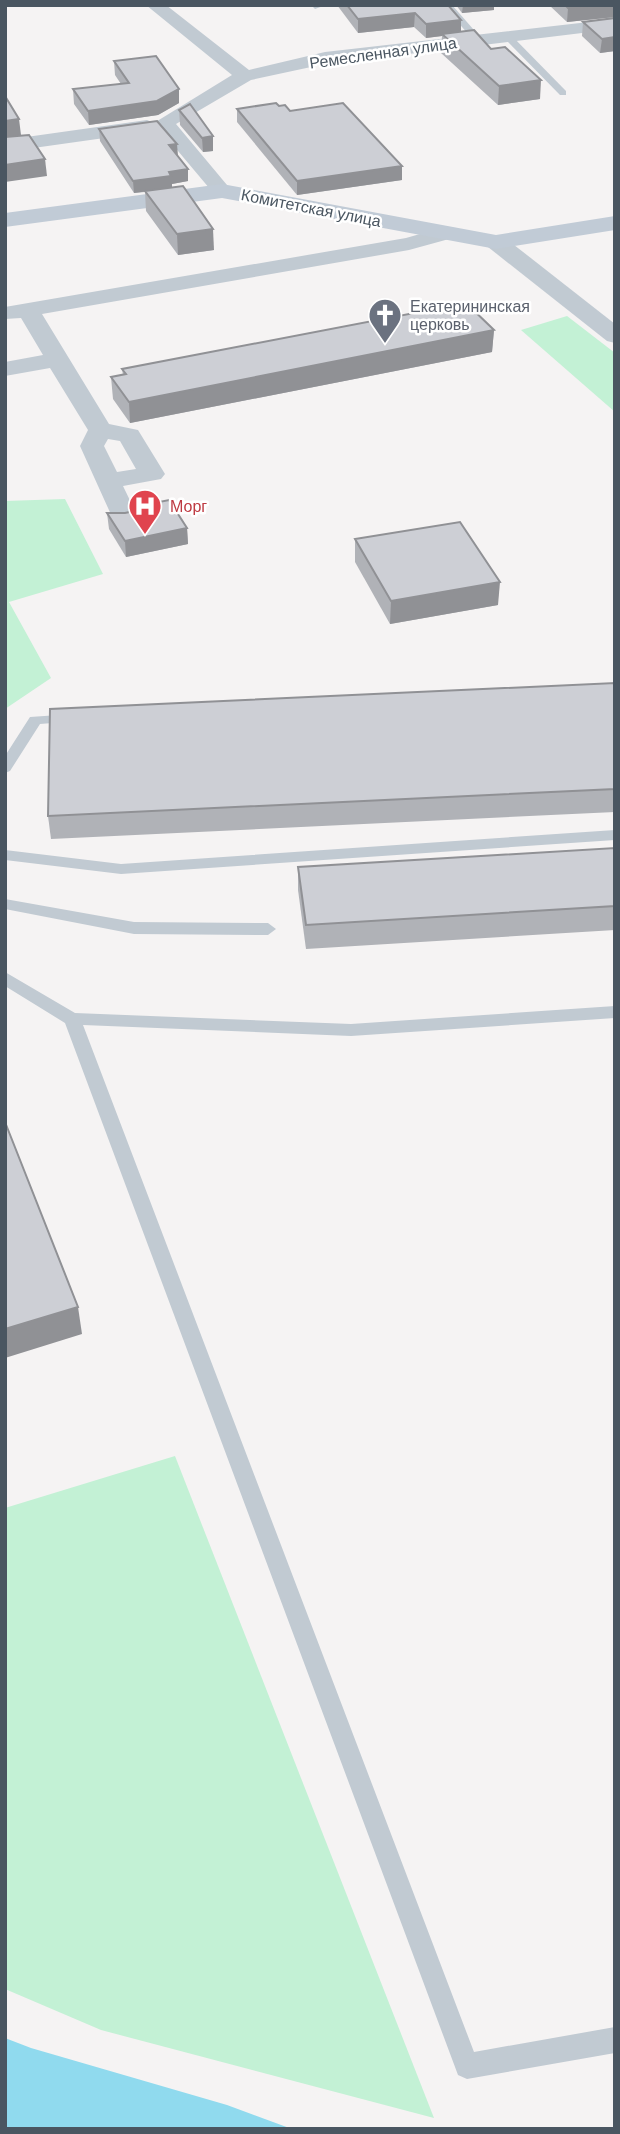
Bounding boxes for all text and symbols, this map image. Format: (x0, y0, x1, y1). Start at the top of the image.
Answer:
street label: Ремесленная улица (308, 32, 458, 74)
street label: Комитетская улица (239, 184, 383, 232)
church icon: Екатерининская церковь (366, 296, 404, 345)
place label: Екатерининская церковь (410, 296, 530, 335)
hospital icon: Морг (126, 487, 164, 536)
place label: Морг (170, 496, 207, 517)

